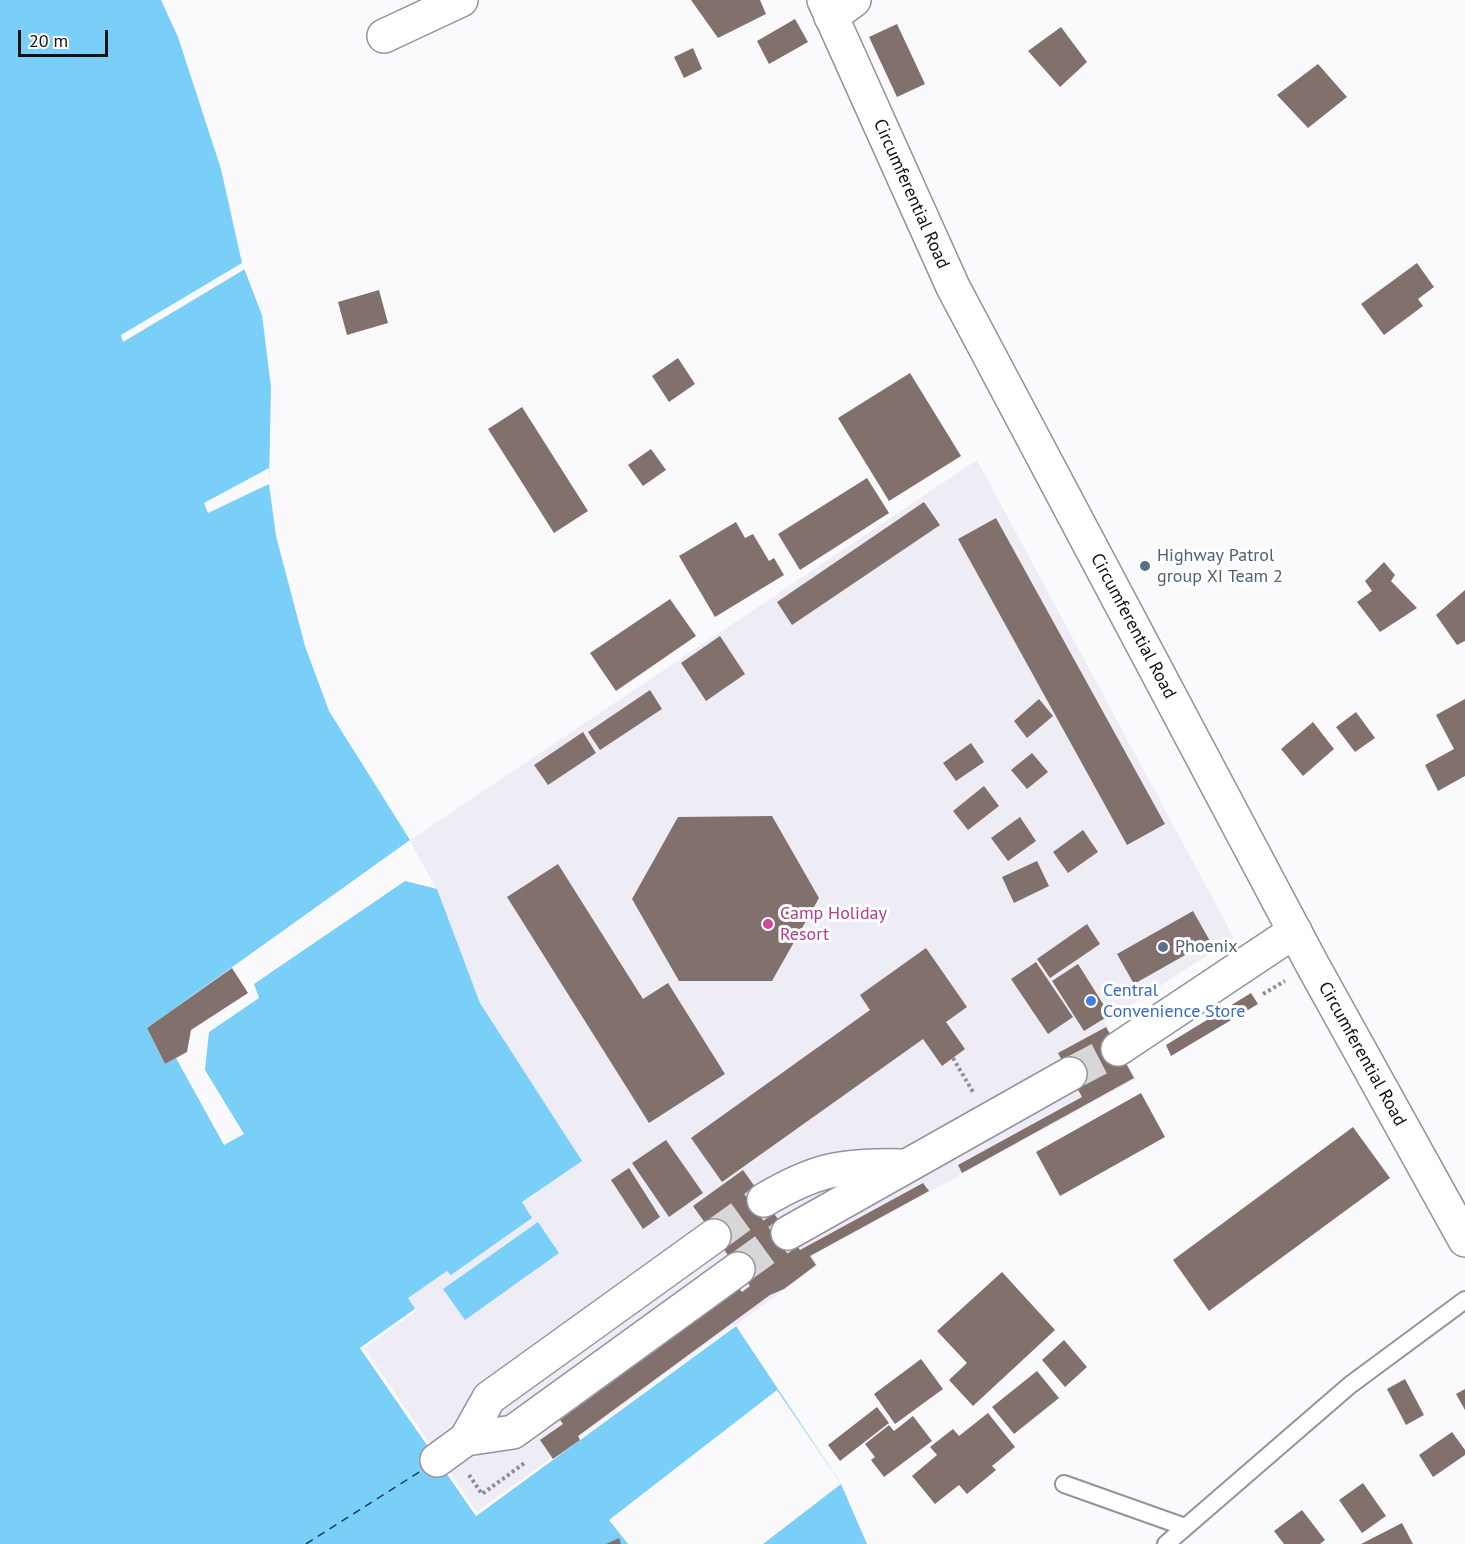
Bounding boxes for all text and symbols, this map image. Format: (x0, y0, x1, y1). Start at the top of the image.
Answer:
scale bar (21, 18, 111, 56)
text: 20 m (29, 29, 68, 52)
street label: Circumferential Road (868, 116, 954, 272)
place label: Highway Patrol group XI Team 2 (1157, 545, 1283, 588)
street label: Circumferential Road (1086, 550, 1180, 702)
marker: Highway Patrol group XI Team 2 (1138, 559, 1152, 573)
place label: Camp Holiday Resort (780, 903, 887, 946)
marker: Camp Holiday Resort (761, 917, 775, 931)
place label: Phoenix (1175, 936, 1238, 958)
marker: Phoenix (1156, 940, 1170, 954)
street label: Circumferential Road (1313, 978, 1411, 1130)
place label: Central Convenience Store (1103, 980, 1245, 1022)
marker: Central Convenience Store (1084, 994, 1098, 1008)

